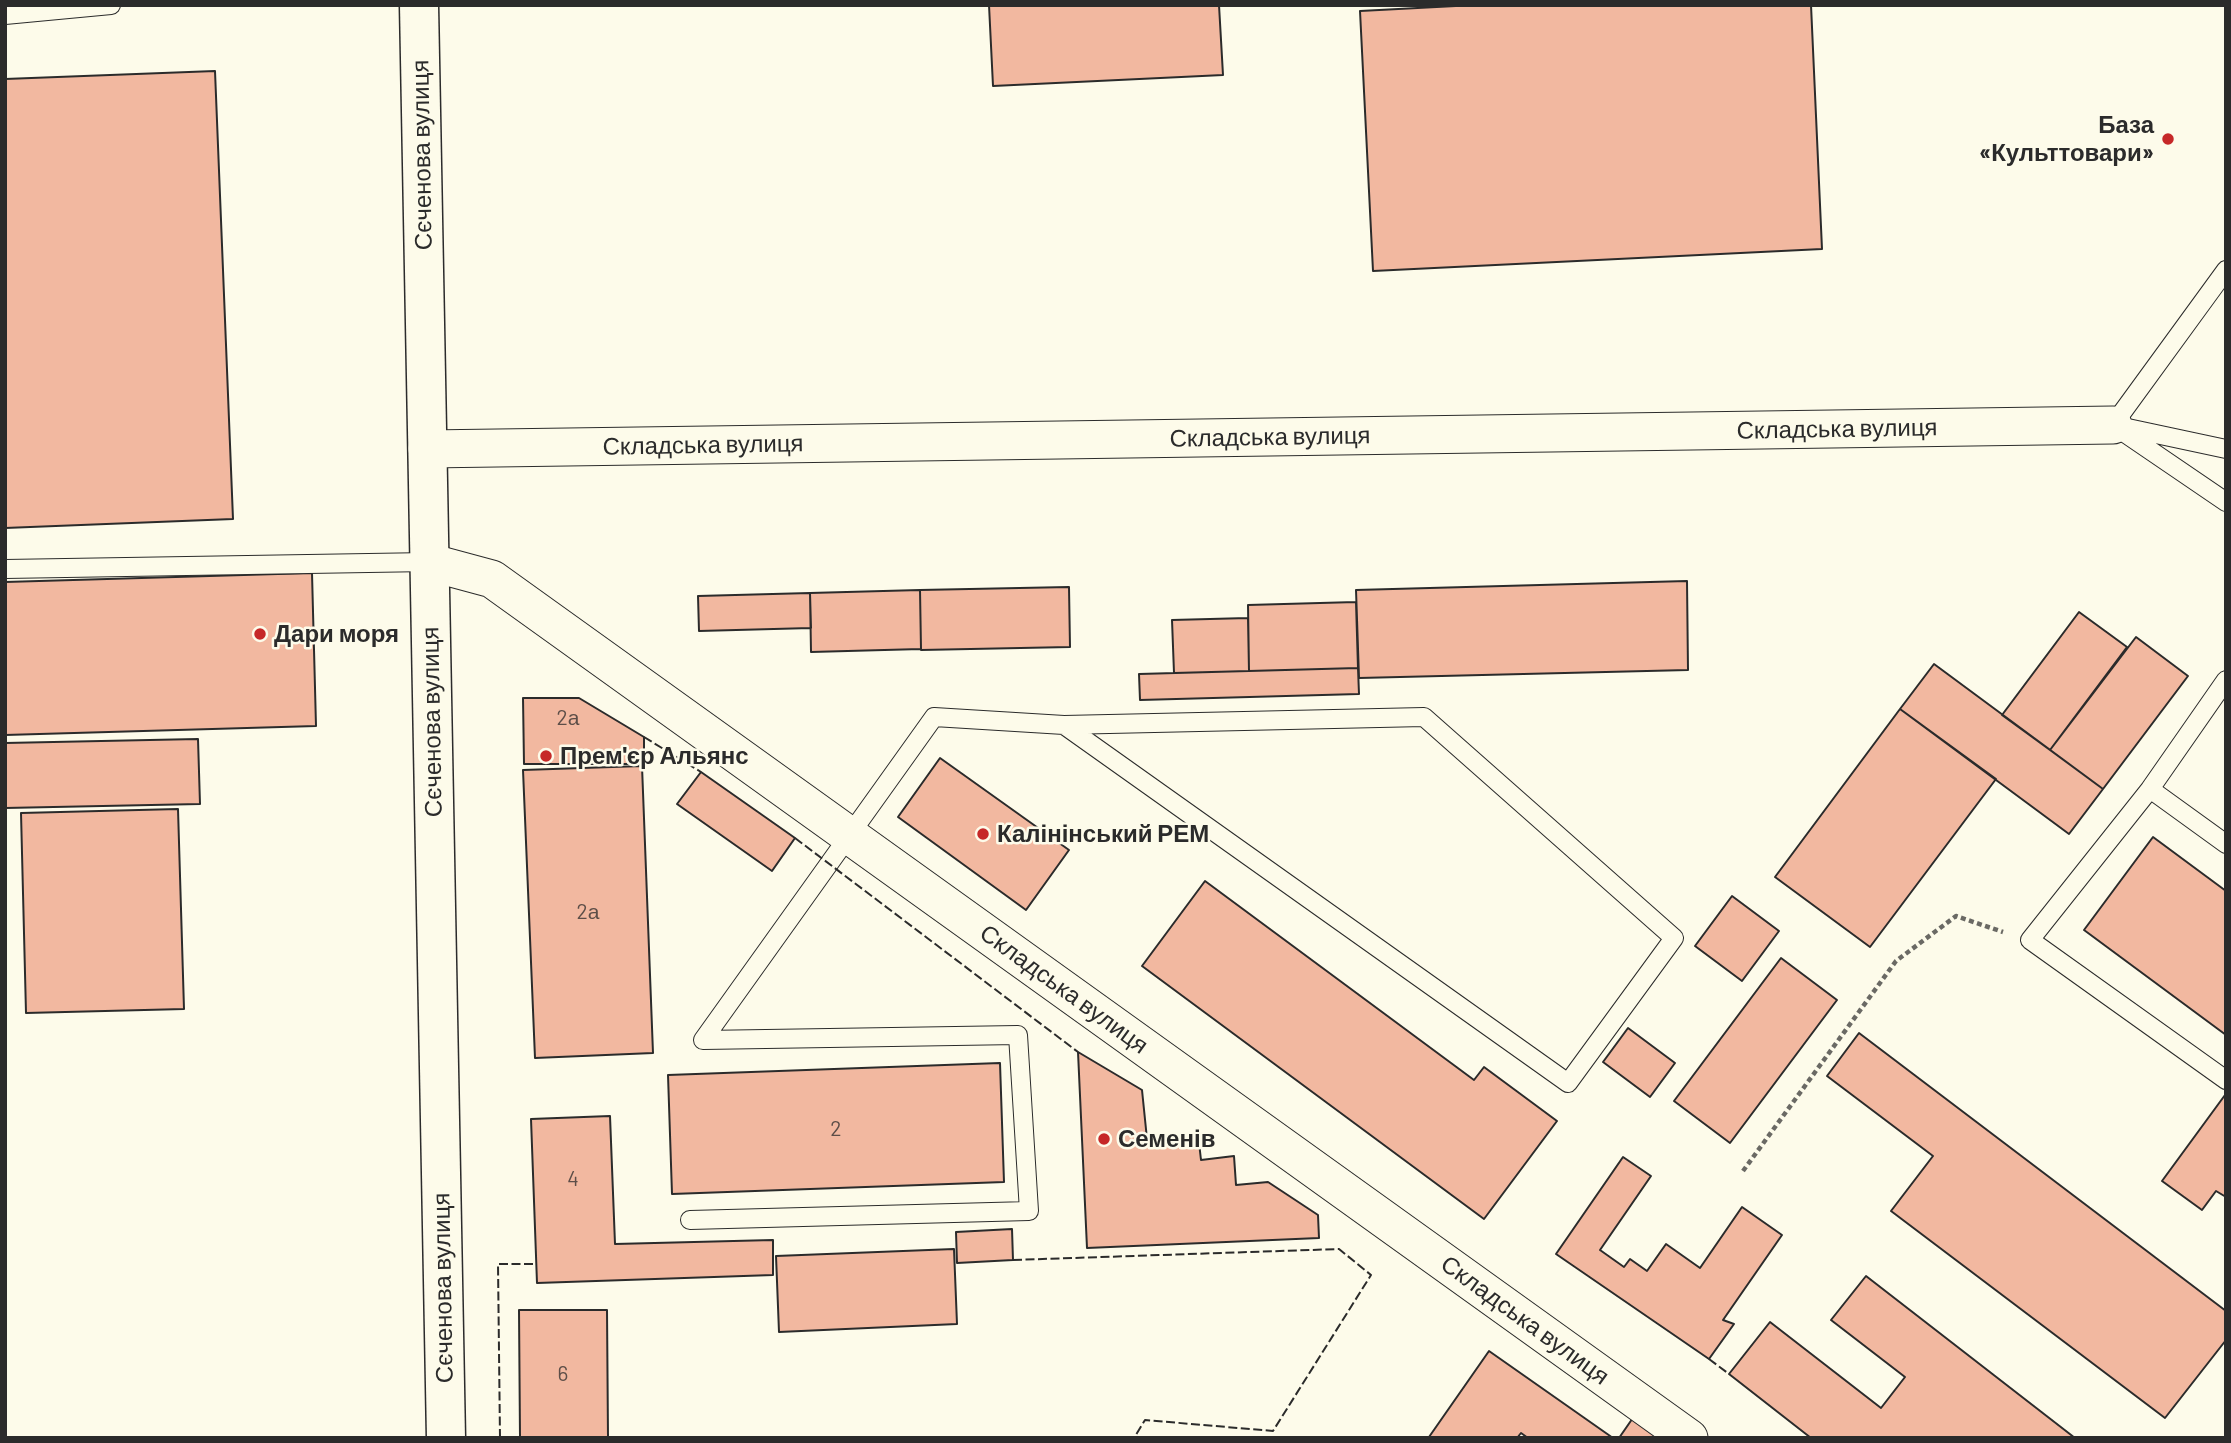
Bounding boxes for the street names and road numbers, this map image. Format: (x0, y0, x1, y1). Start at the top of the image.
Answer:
street label: Сєченова вулиця (406, 60, 438, 250)
street label: Складська вулиця (1736, 413, 1938, 445)
street label: Складська вулиця (1169, 421, 1371, 453)
street label: Складська вулиця (602, 429, 804, 461)
street label: Сєченова вулиця (416, 627, 448, 817)
street label: Складська вулиця (974, 918, 1154, 1060)
street label: Сєченова вулиця (427, 1193, 459, 1383)
street label: Складська вулиця (1435, 1249, 1615, 1391)

